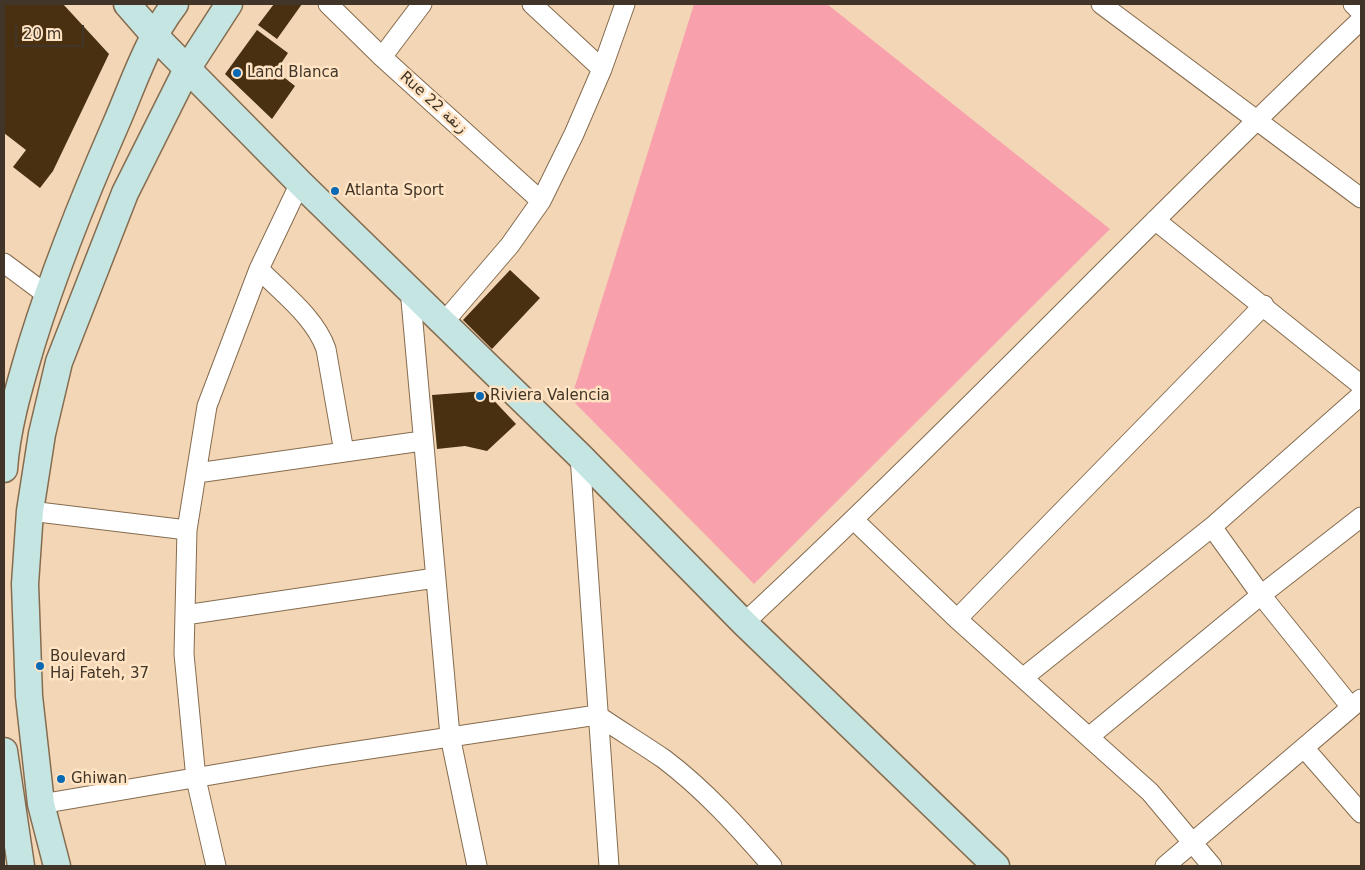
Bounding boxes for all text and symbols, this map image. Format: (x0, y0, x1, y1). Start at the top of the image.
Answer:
scale bar (18, 15, 86, 47)
text: 20 m (23, 25, 61, 43)
place label: Land Blanca (247, 64, 339, 82)
marker: Land Blanca (231, 67, 243, 79)
street label: Rue 22 زنقة (396, 68, 470, 138)
place label: Atlanta Sport (345, 182, 444, 200)
marker: Atlanta Sport (329, 185, 341, 197)
place label: Riviera Valencia (490, 387, 610, 405)
marker: Riviera Valencia (474, 390, 486, 402)
place label: Boulevard Haj Fateh, 37 (50, 648, 149, 683)
marker: Boulevard Haj Fateh, 37 (34, 660, 46, 672)
place label: Ghiwan (71, 770, 127, 788)
marker: Ghiwan (55, 773, 67, 785)

